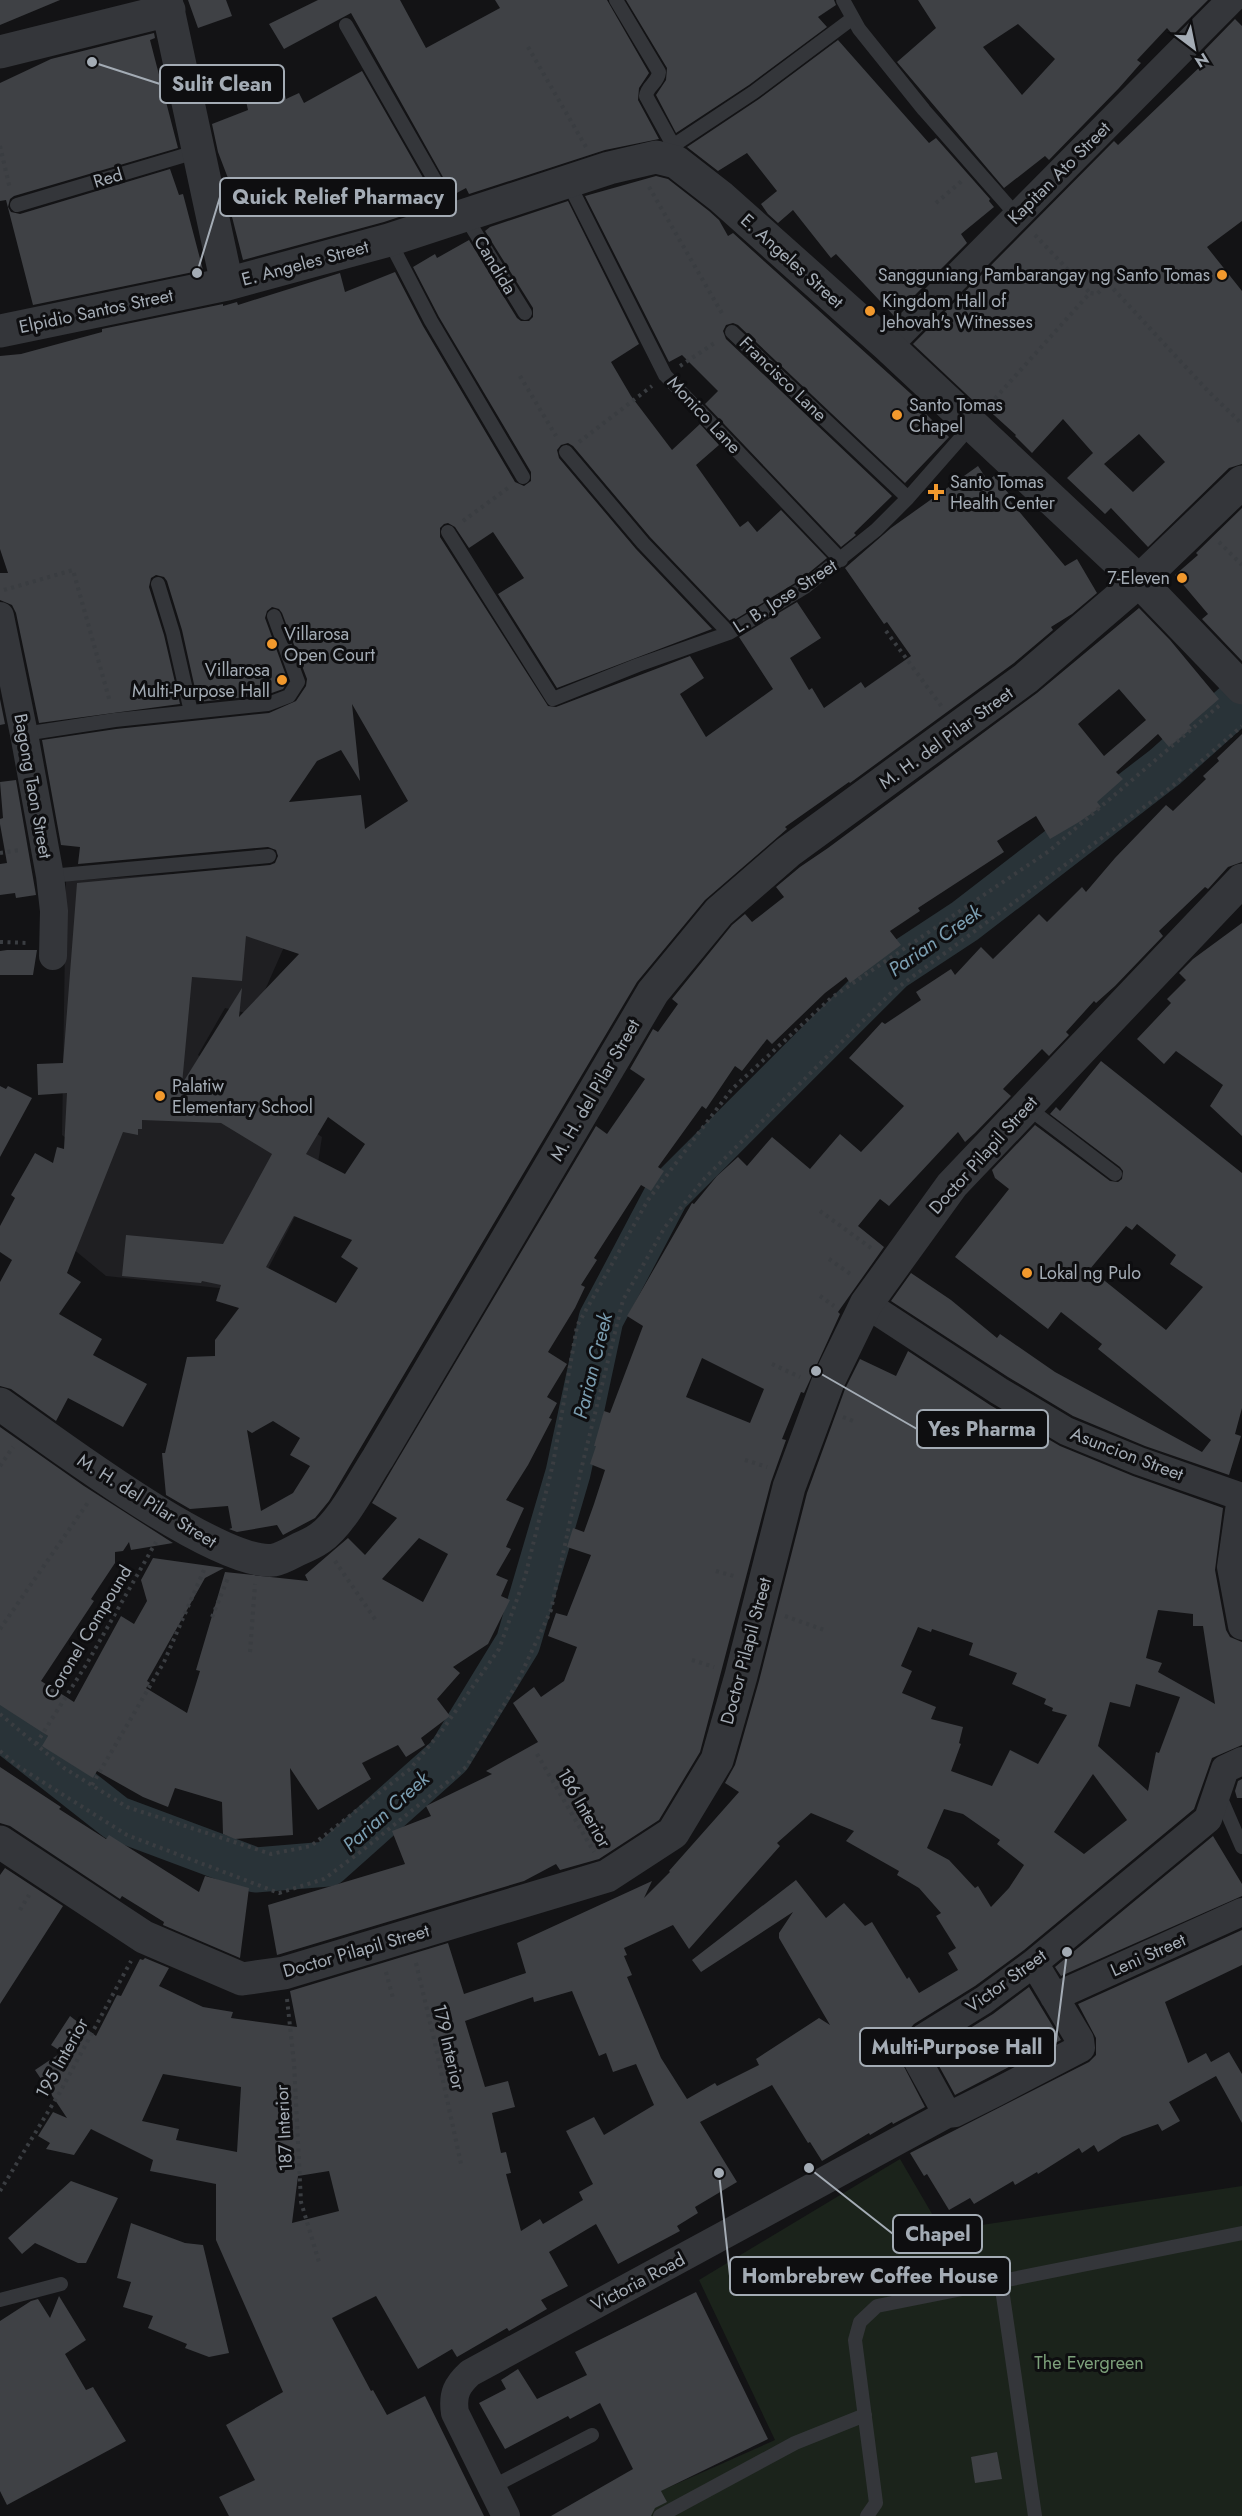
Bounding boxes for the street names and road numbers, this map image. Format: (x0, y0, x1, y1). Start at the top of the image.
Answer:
street label: Kapitan Ato Street (1002, 115, 1117, 230)
street label: Red (90, 161, 126, 195)
street label: E. Angeles Street (735, 208, 850, 315)
street label: Candida (467, 231, 523, 299)
street label: E. Angeles Street (239, 233, 372, 292)
street label: Elpidio Santos Street (17, 282, 176, 340)
street label: Francisco Lane (733, 330, 833, 428)
street label: Monico Lane (661, 370, 747, 460)
street label: L. B. Jose Street (728, 552, 843, 639)
street label: M. H. del Pilar Street (874, 680, 1019, 796)
street label: Bagong Taon Street (7, 711, 59, 861)
street label: M. H. del Pilar Street (544, 1014, 647, 1166)
street label: Doctor Pilapil Street (923, 1090, 1044, 1220)
street label: Asuncion Street (1067, 1421, 1188, 1488)
street label: M. H. del Pilar Street (72, 1448, 222, 1555)
street label: Coronel Compound (38, 1560, 138, 1704)
street label: Doctor Pilapil Street (714, 1574, 778, 1727)
street label: 186 Interior (551, 1763, 618, 1853)
street label: Doctor Pilapil Street (280, 1917, 433, 1984)
street label: Leni Street (1106, 1927, 1190, 1983)
street label: Victor Street (960, 1943, 1052, 2019)
street label: 179 Interior (426, 2001, 472, 2093)
street label: 195 Interior (29, 2012, 95, 2103)
street label: 187 Interior (269, 2083, 299, 2172)
street label: Victoria Road (586, 2246, 690, 2318)

